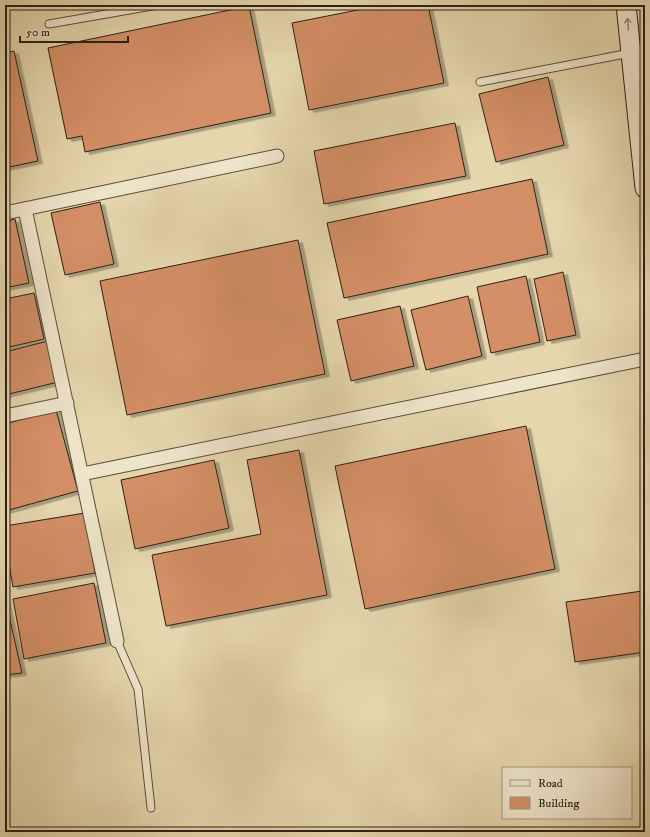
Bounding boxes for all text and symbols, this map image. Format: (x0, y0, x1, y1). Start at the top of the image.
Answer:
scale bar (20, 18, 128, 44)
one-way arrow (624, 18, 632, 31)
text: 50 m (26, 25, 50, 40)
legend (502, 767, 632, 819)
text: Road (538, 776, 563, 791)
text: Building (538, 796, 579, 811)

